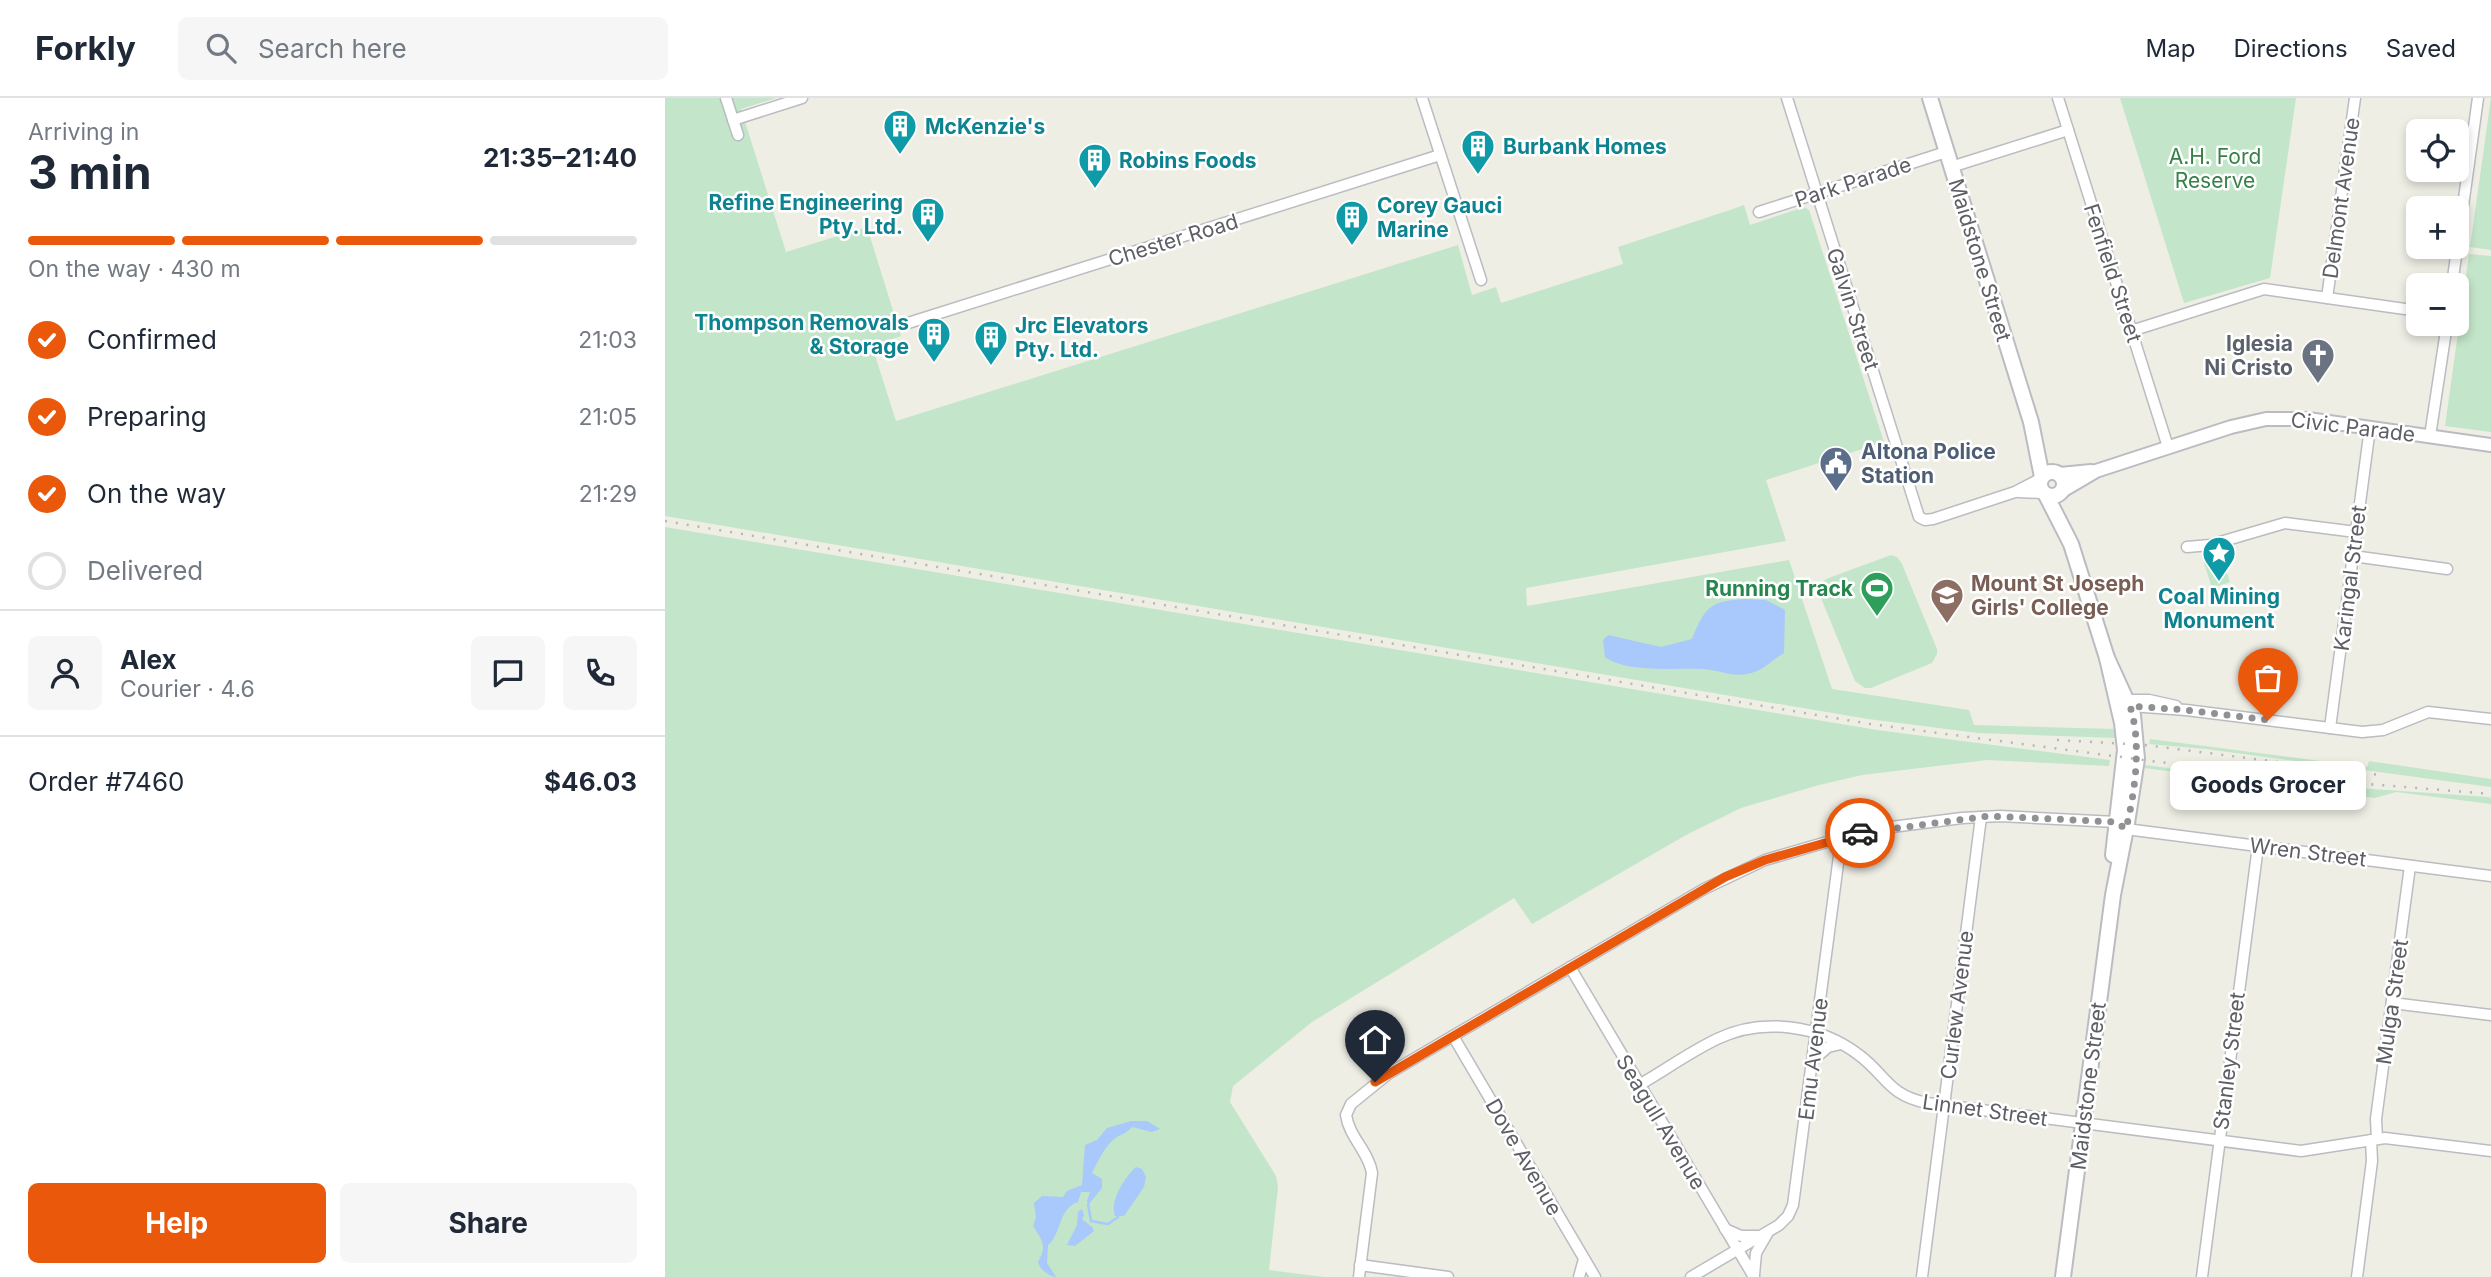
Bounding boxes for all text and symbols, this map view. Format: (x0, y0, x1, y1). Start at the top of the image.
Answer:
search box (178, 17, 668, 80)
text: Forkly (35, 28, 136, 68)
icon: search (202, 29, 240, 67)
text: Search here (258, 33, 407, 64)
text: Map (2146, 34, 2195, 63)
text: Directions (2233, 34, 2348, 63)
text: Saved (2386, 34, 2456, 63)
building icon: McKenzie's (881, 107, 919, 156)
place label: McKenzie's (925, 114, 1045, 139)
street label: Delmont Avenue (2317, 116, 2365, 280)
text: Arriving in (28, 118, 139, 146)
map controls (2406, 119, 2469, 336)
button: locate (2406, 119, 2469, 182)
building icon: Burbank Homes (1459, 127, 1497, 176)
place label: Burbank Homes (1503, 134, 1667, 159)
building icon: Robins Foods (1076, 141, 1114, 190)
text: 21:35–21:40 (483, 142, 637, 173)
text: 3 min (28, 144, 152, 200)
park label: A.H. Ford Reserve (2169, 144, 2261, 193)
place label: Robins Foods (1119, 148, 1257, 173)
street label: Park Parade (1792, 151, 1914, 213)
street label: Maidstone Street (1943, 176, 2017, 345)
place label: Refine Engineering Pty. Ltd. (709, 190, 903, 239)
place label: Corey Gauci Marine (1377, 193, 1502, 242)
building icon: Refine Engineering Pty. Ltd. (909, 195, 947, 244)
button: + (2406, 196, 2469, 259)
building icon: Corey Gauci Marine (1333, 198, 1371, 247)
street label: Fenfield Street (2079, 200, 2147, 346)
street label: Chester Road (1105, 208, 1241, 272)
street label: Galvin Street (1821, 245, 1885, 373)
text: On the way · 430 m (28, 255, 241, 283)
button: − (2406, 273, 2469, 336)
place label: Thompson Removals & Storage (694, 310, 909, 359)
place label: Jrc Elevators Pty. Ltd. (1015, 313, 1148, 362)
building icon: Thompson Removals & Storage (915, 315, 953, 364)
building icon: Jrc Elevators Pty. Ltd. (972, 318, 1010, 367)
icon: check (28, 321, 66, 359)
text: Confirmed (87, 324, 217, 355)
text: 21:03 (578, 326, 637, 354)
place label: Iglesia Ni Cristo (2204, 331, 2293, 380)
church icon: Iglesia Ni Cristo (2299, 336, 2337, 385)
icon: check (28, 398, 66, 436)
text: Preparing (87, 401, 207, 432)
text: 21:05 (579, 403, 637, 431)
street label: Civic Parade (2289, 407, 2417, 447)
place label: Altona Police Station (1861, 439, 1996, 488)
public building icon: Altona Police Station (1817, 444, 1855, 493)
icon: check (28, 475, 66, 513)
text: On the way (87, 478, 226, 509)
text: 21:29 (579, 480, 637, 508)
street label: Karingal Street (2329, 504, 2371, 652)
place icon: Coal Mining Monument (2200, 534, 2238, 583)
text: Delivered (87, 555, 203, 586)
sports icon: Running Track (1858, 569, 1896, 618)
place label: Mount St Joseph Girls' College (1971, 571, 2144, 620)
place label: Running Track (1705, 576, 1854, 601)
school or university icon: Mount St Joseph Girls' College (1928, 576, 1966, 625)
place label: Coal Mining Monument (2158, 584, 2280, 633)
button: person (28, 636, 102, 710)
button: chat (471, 636, 545, 710)
button: phone (563, 636, 637, 710)
text: Alex (120, 644, 177, 675)
pin (2238, 648, 2298, 720)
icon: bag (2249, 659, 2287, 697)
text: Courier · 4.6 (120, 675, 255, 703)
callout: Goods Grocer (2170, 762, 2366, 811)
text: Order #7460 (28, 766, 184, 797)
text: $46.03 (544, 766, 637, 797)
text: Goods Grocer (2190, 771, 2346, 799)
courier (1825, 798, 1895, 868)
icon: car (1841, 814, 1879, 852)
street label: Wren Street (2248, 832, 2368, 872)
street label: Curlew Avenue (1935, 929, 1979, 1081)
street label: Mulga Street (2371, 938, 2413, 1066)
street label: Stanley Street (2208, 991, 2250, 1131)
street label: Emu Avenue (1793, 996, 1833, 1122)
street label: Maidstone Street (2065, 1001, 2111, 1171)
pin (1345, 1010, 1405, 1082)
icon: home (1356, 1021, 1394, 1059)
street label: Seagull Avenue (1611, 1050, 1711, 1194)
street label: Linnet Street (1921, 1089, 2049, 1131)
street label: Dove Avenue (1481, 1094, 1567, 1220)
button: Help (28, 1183, 326, 1263)
button: Share (340, 1183, 637, 1263)

